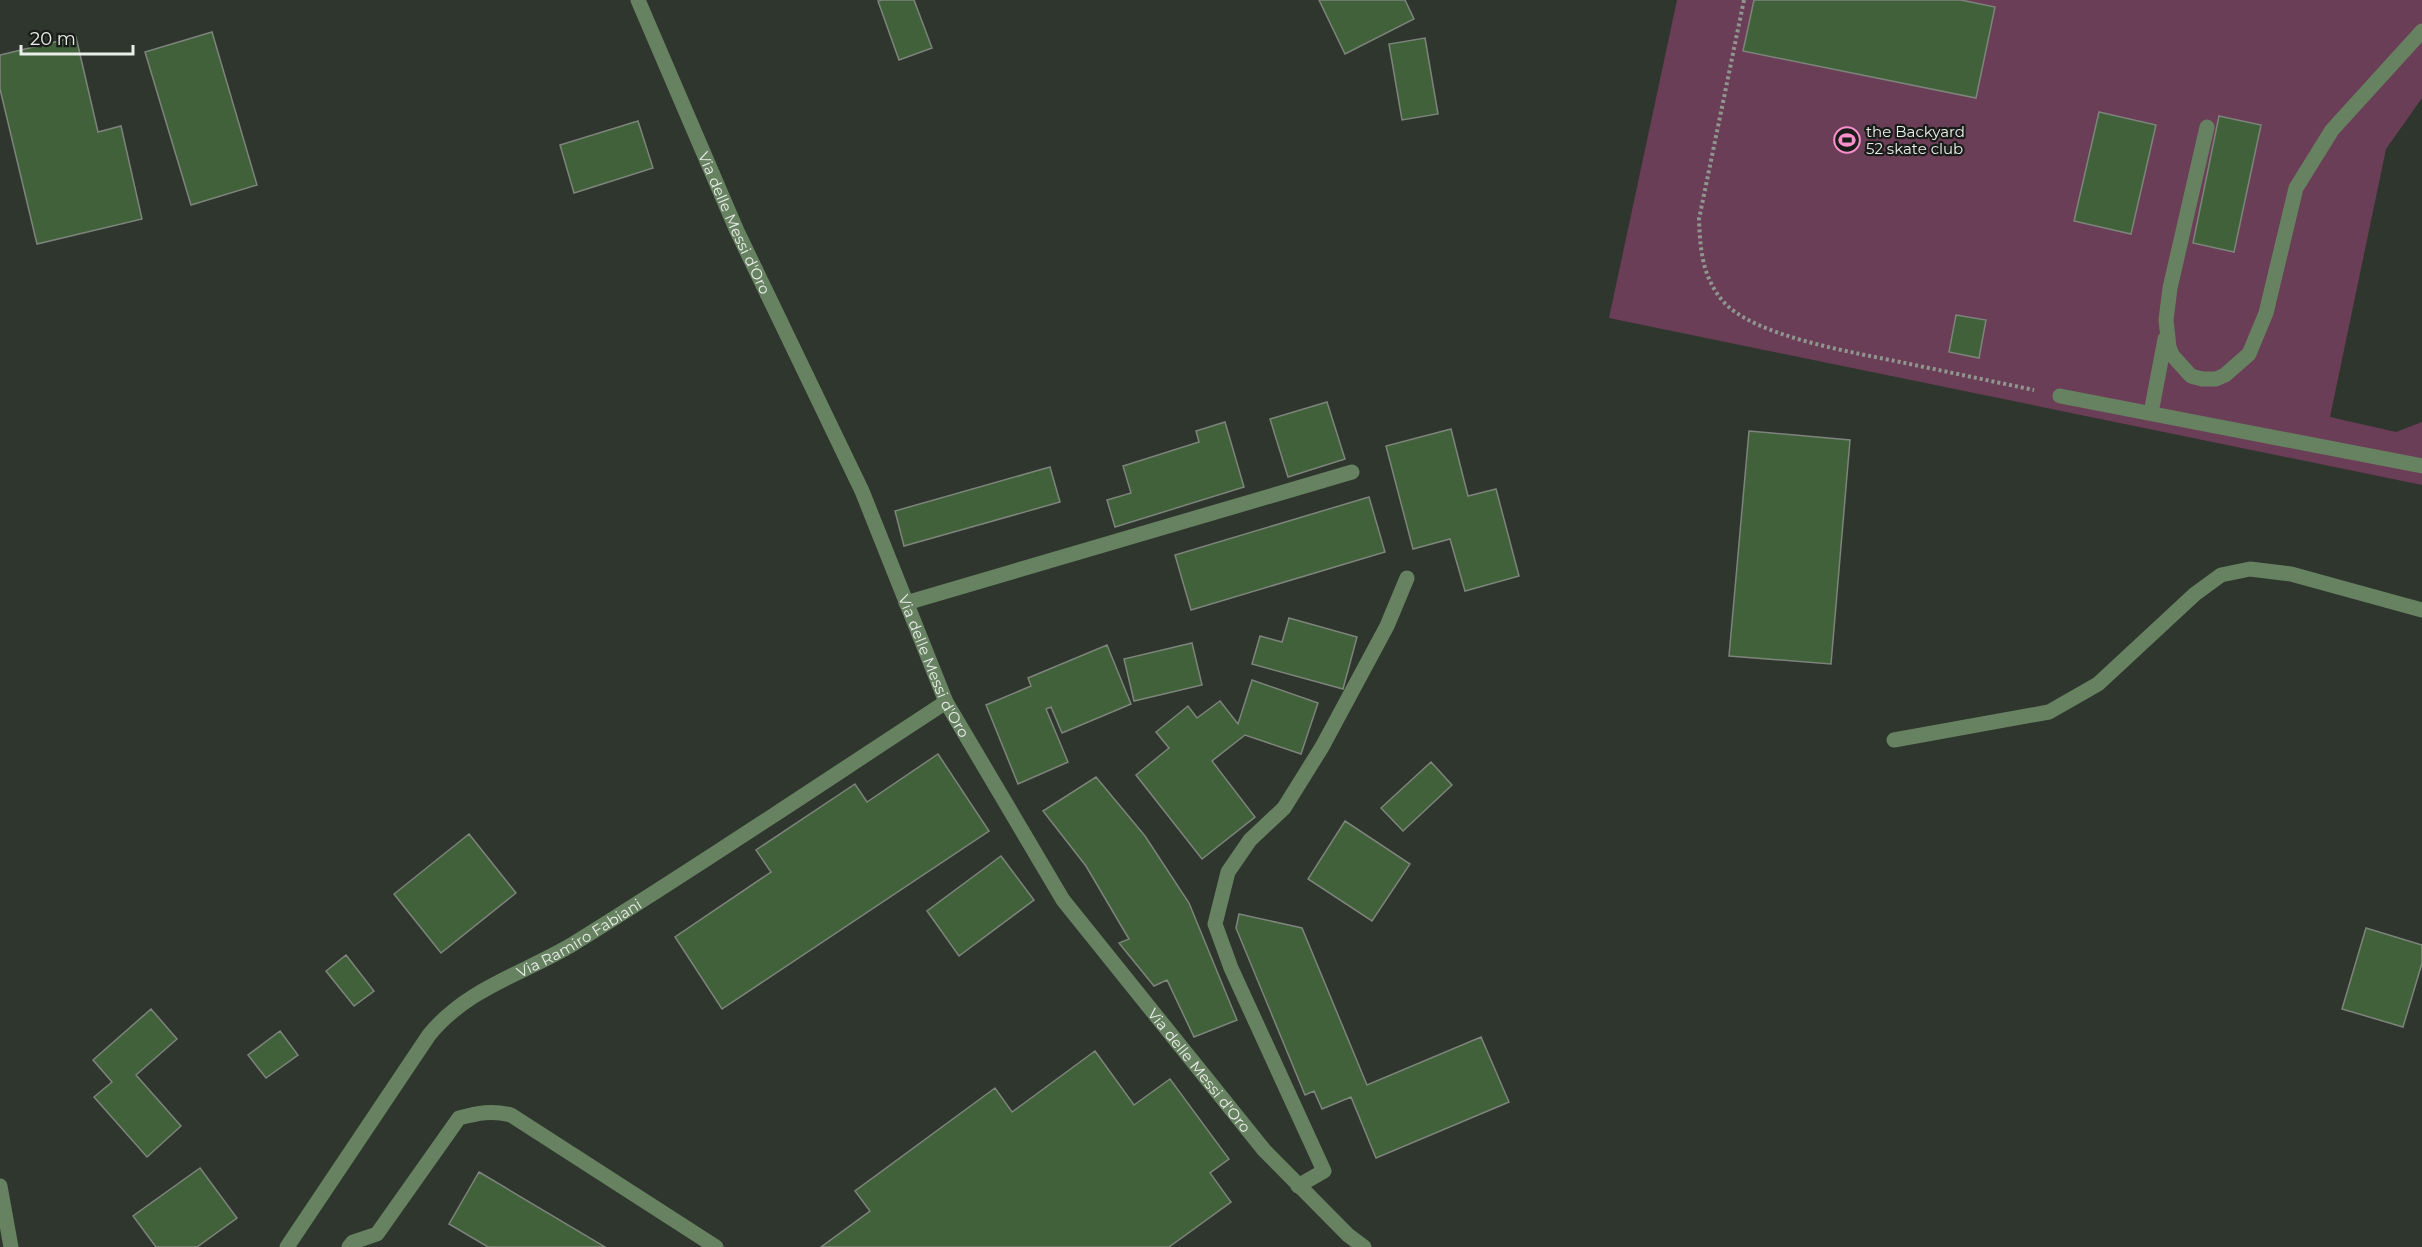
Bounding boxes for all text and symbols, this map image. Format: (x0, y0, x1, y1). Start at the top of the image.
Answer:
scale bar (21, 18, 134, 56)
text: 20 m (30, 28, 76, 50)
place label: the Backyard 52 skate club (1866, 122, 1965, 158)
sports icon: the Backyard 52 skate club (1832, 125, 1862, 155)
street label: Via delle Messi d'Oro (695, 149, 775, 297)
street label: Via delle Messi d'Oro (895, 592, 974, 741)
street label: Via Ramiro Fabiani (513, 894, 645, 981)
street label: Via delle Messi d'Oro (1144, 1004, 1255, 1136)

